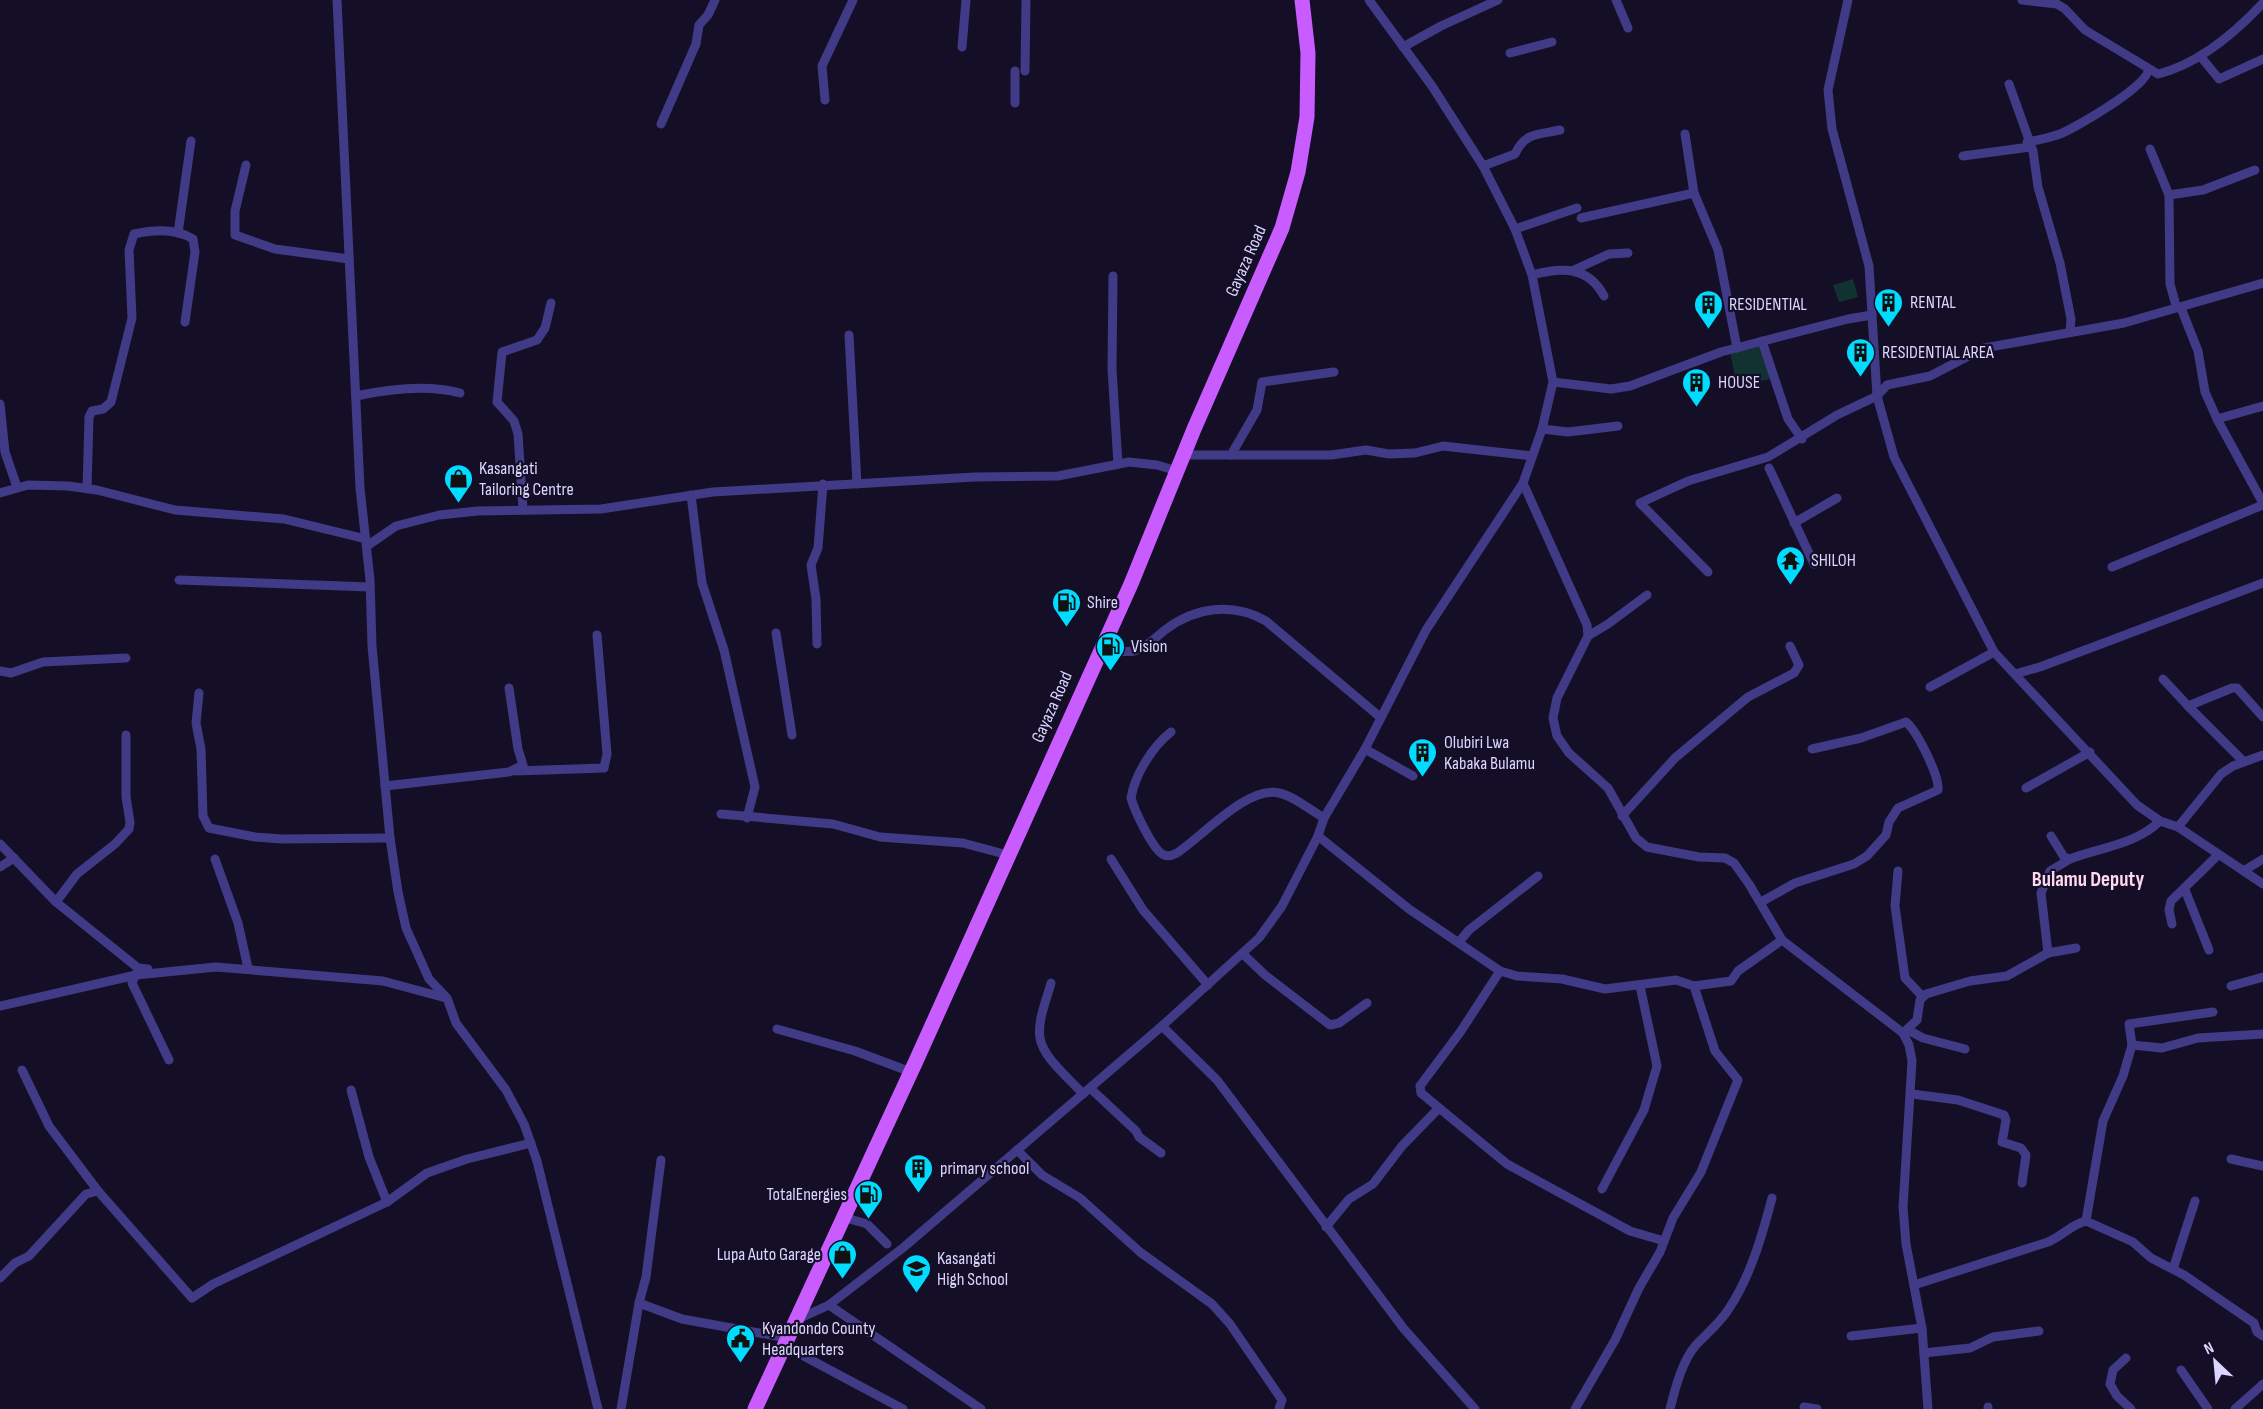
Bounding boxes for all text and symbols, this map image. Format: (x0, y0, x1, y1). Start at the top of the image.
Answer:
street label: Gayaza Road (1221, 222, 1271, 300)
building icon: RENTAL (1873, 286, 1905, 328)
building icon: RESIDENTIAL (1692, 288, 1724, 330)
place label: RENTAL (1910, 292, 1956, 313)
place label: RESIDENTIAL (1729, 294, 1807, 315)
building icon: RESIDENTIAL AREA (1845, 336, 1877, 378)
place label: RESIDENTIAL AREA (1882, 342, 1994, 363)
building icon: HOUSE (1681, 366, 1713, 408)
place label: HOUSE (1718, 372, 1760, 393)
place label: Kasangati Tailoring Centre (479, 458, 574, 500)
shop icon: Kasangati Tailoring Centre (442, 462, 474, 504)
temple icon: SHILOH (1774, 544, 1806, 586)
place label: SHILOH (1811, 550, 1856, 571)
fuel station icon: Shire (1050, 586, 1082, 628)
place label: Shire (1087, 592, 1118, 613)
fuel station icon: Vision (1094, 630, 1126, 672)
place label: Vision (1131, 636, 1167, 657)
street label: Gayaza Road (1027, 668, 1077, 746)
place label: Olubiri Lwa Kabaka Bulamu (1444, 732, 1535, 774)
building icon: Olubiri Lwa Kabaka Bulamu (1407, 736, 1439, 778)
district label: Bulamu Deputy (2032, 867, 2144, 892)
building icon: primary school (903, 1152, 935, 1194)
place label: primary school (940, 1158, 1029, 1179)
fuel station icon: TotalEnergies (852, 1178, 884, 1220)
place label: TotalEnergies (766, 1184, 847, 1205)
shop icon: Lupa Auto Garage (826, 1238, 858, 1280)
place label: Lupa Auto Garage (717, 1244, 821, 1265)
place label: Kasangati High School (937, 1248, 1008, 1290)
school or university icon: Kasangati High School (900, 1252, 932, 1294)
place label: Kyandondo County Headquarters (762, 1318, 875, 1360)
public building icon: Kyandondo County Headquarters (725, 1322, 757, 1364)
north arrow (2185, 1331, 2245, 1391)
text: N (2201, 1338, 2217, 1359)

